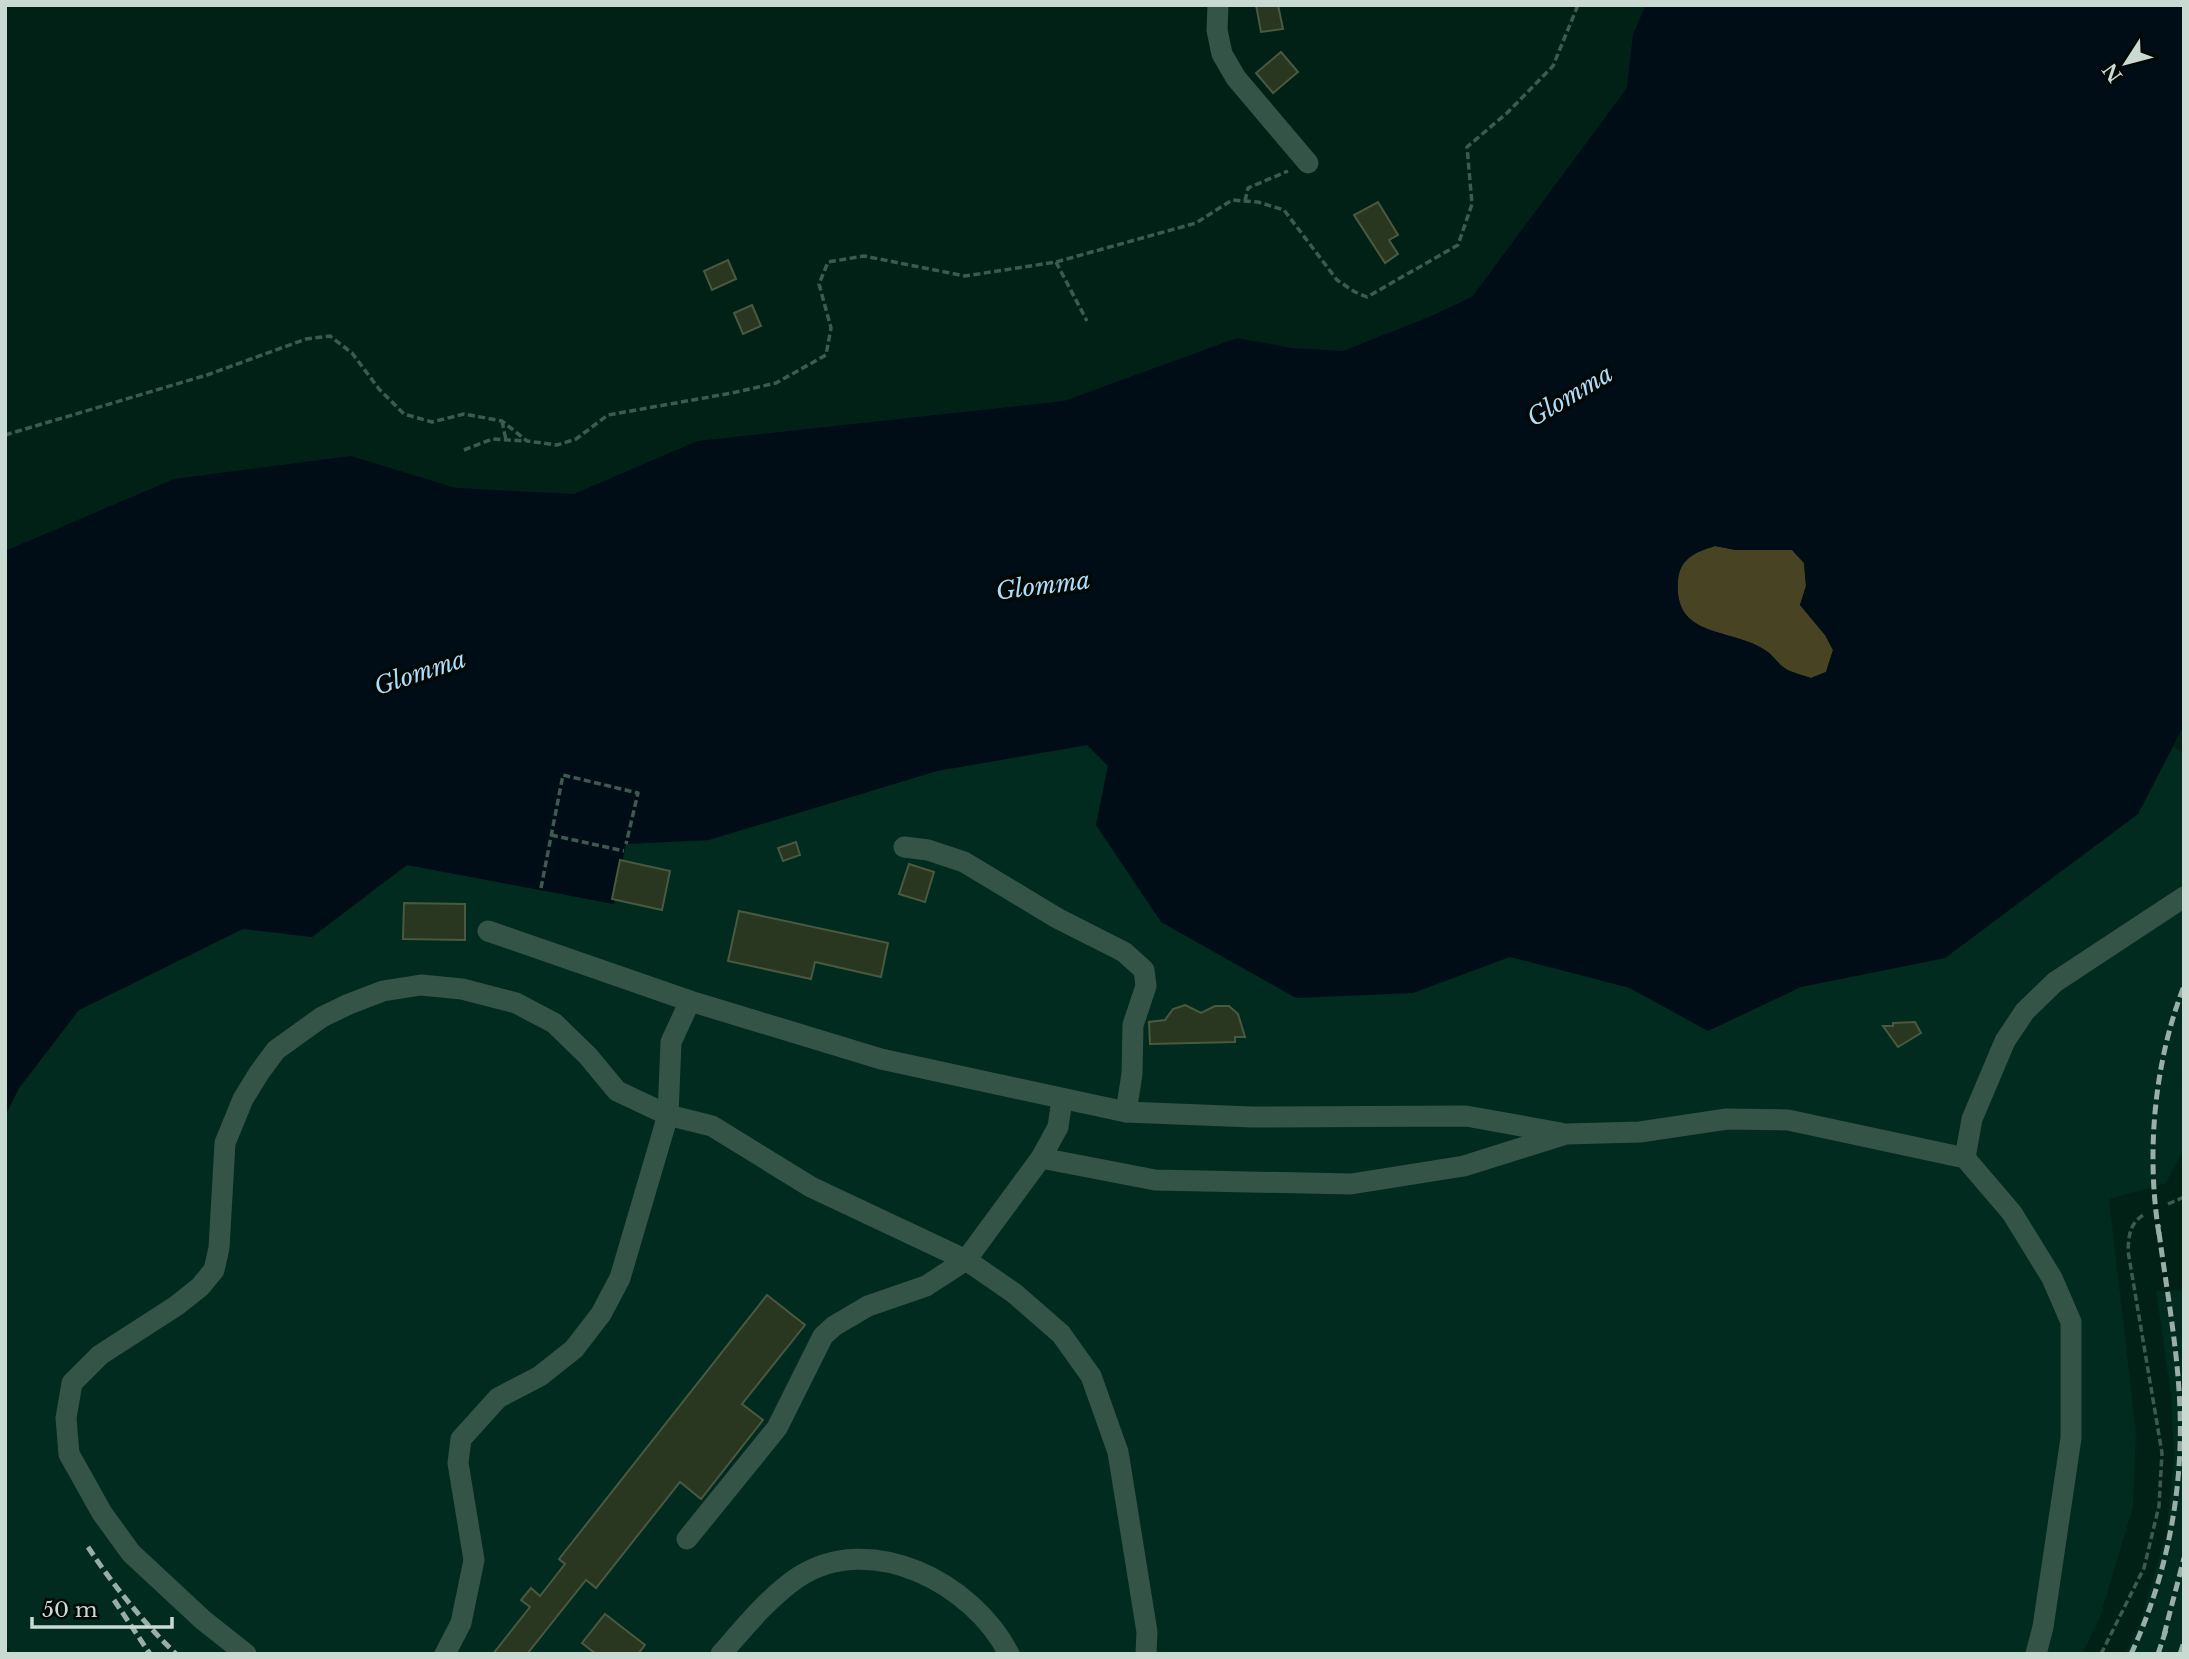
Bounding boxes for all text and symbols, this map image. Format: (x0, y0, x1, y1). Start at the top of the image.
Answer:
north arrow (2091, 28, 2161, 98)
text: N (2098, 59, 2127, 87)
water label: Glomma (1522, 359, 1618, 432)
water label: Glomma (994, 565, 1092, 606)
water label: Glomma (370, 644, 469, 701)
scale bar (32, 1586, 172, 1630)
text: 50 m (42, 1597, 98, 1623)

